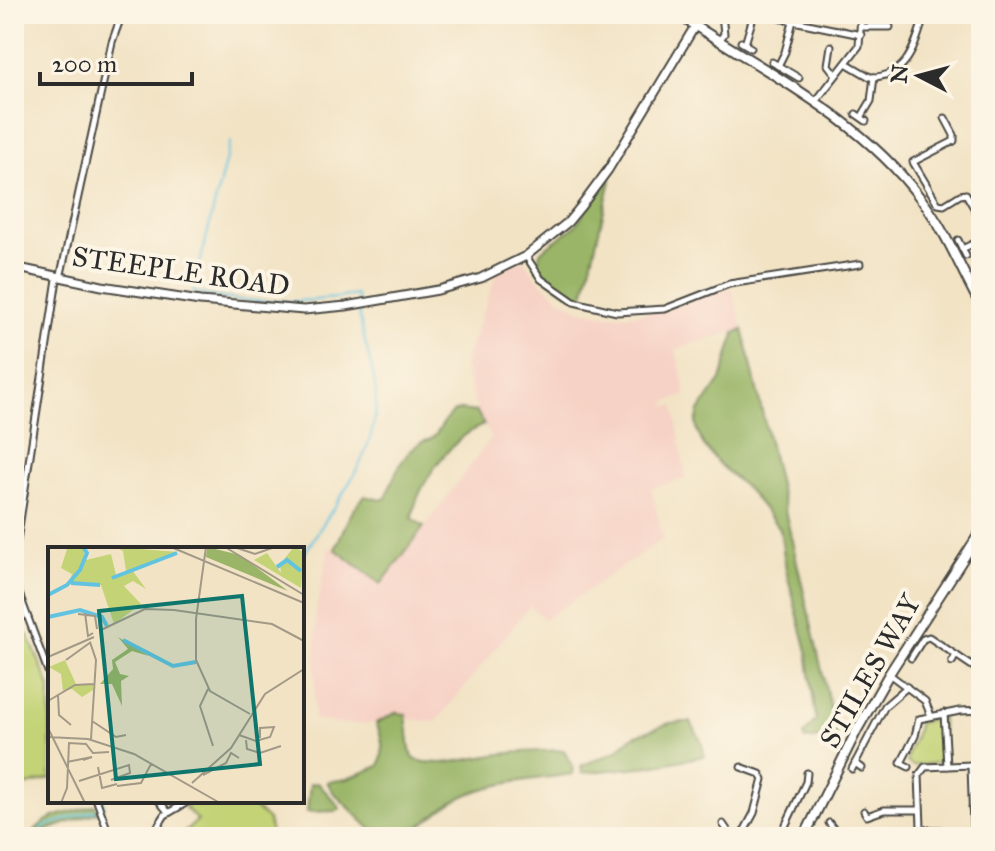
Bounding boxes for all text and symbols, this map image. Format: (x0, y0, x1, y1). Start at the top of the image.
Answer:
scale bar (40, 36, 192, 86)
north arrow (879, 36, 959, 116)
text: 200 m (52, 49, 117, 79)
text: N (885, 63, 914, 85)
street label: STEEPLE ROAD (70, 238, 292, 304)
inset map (48, 547, 304, 803)
street label: STILES WAY (812, 587, 929, 754)

